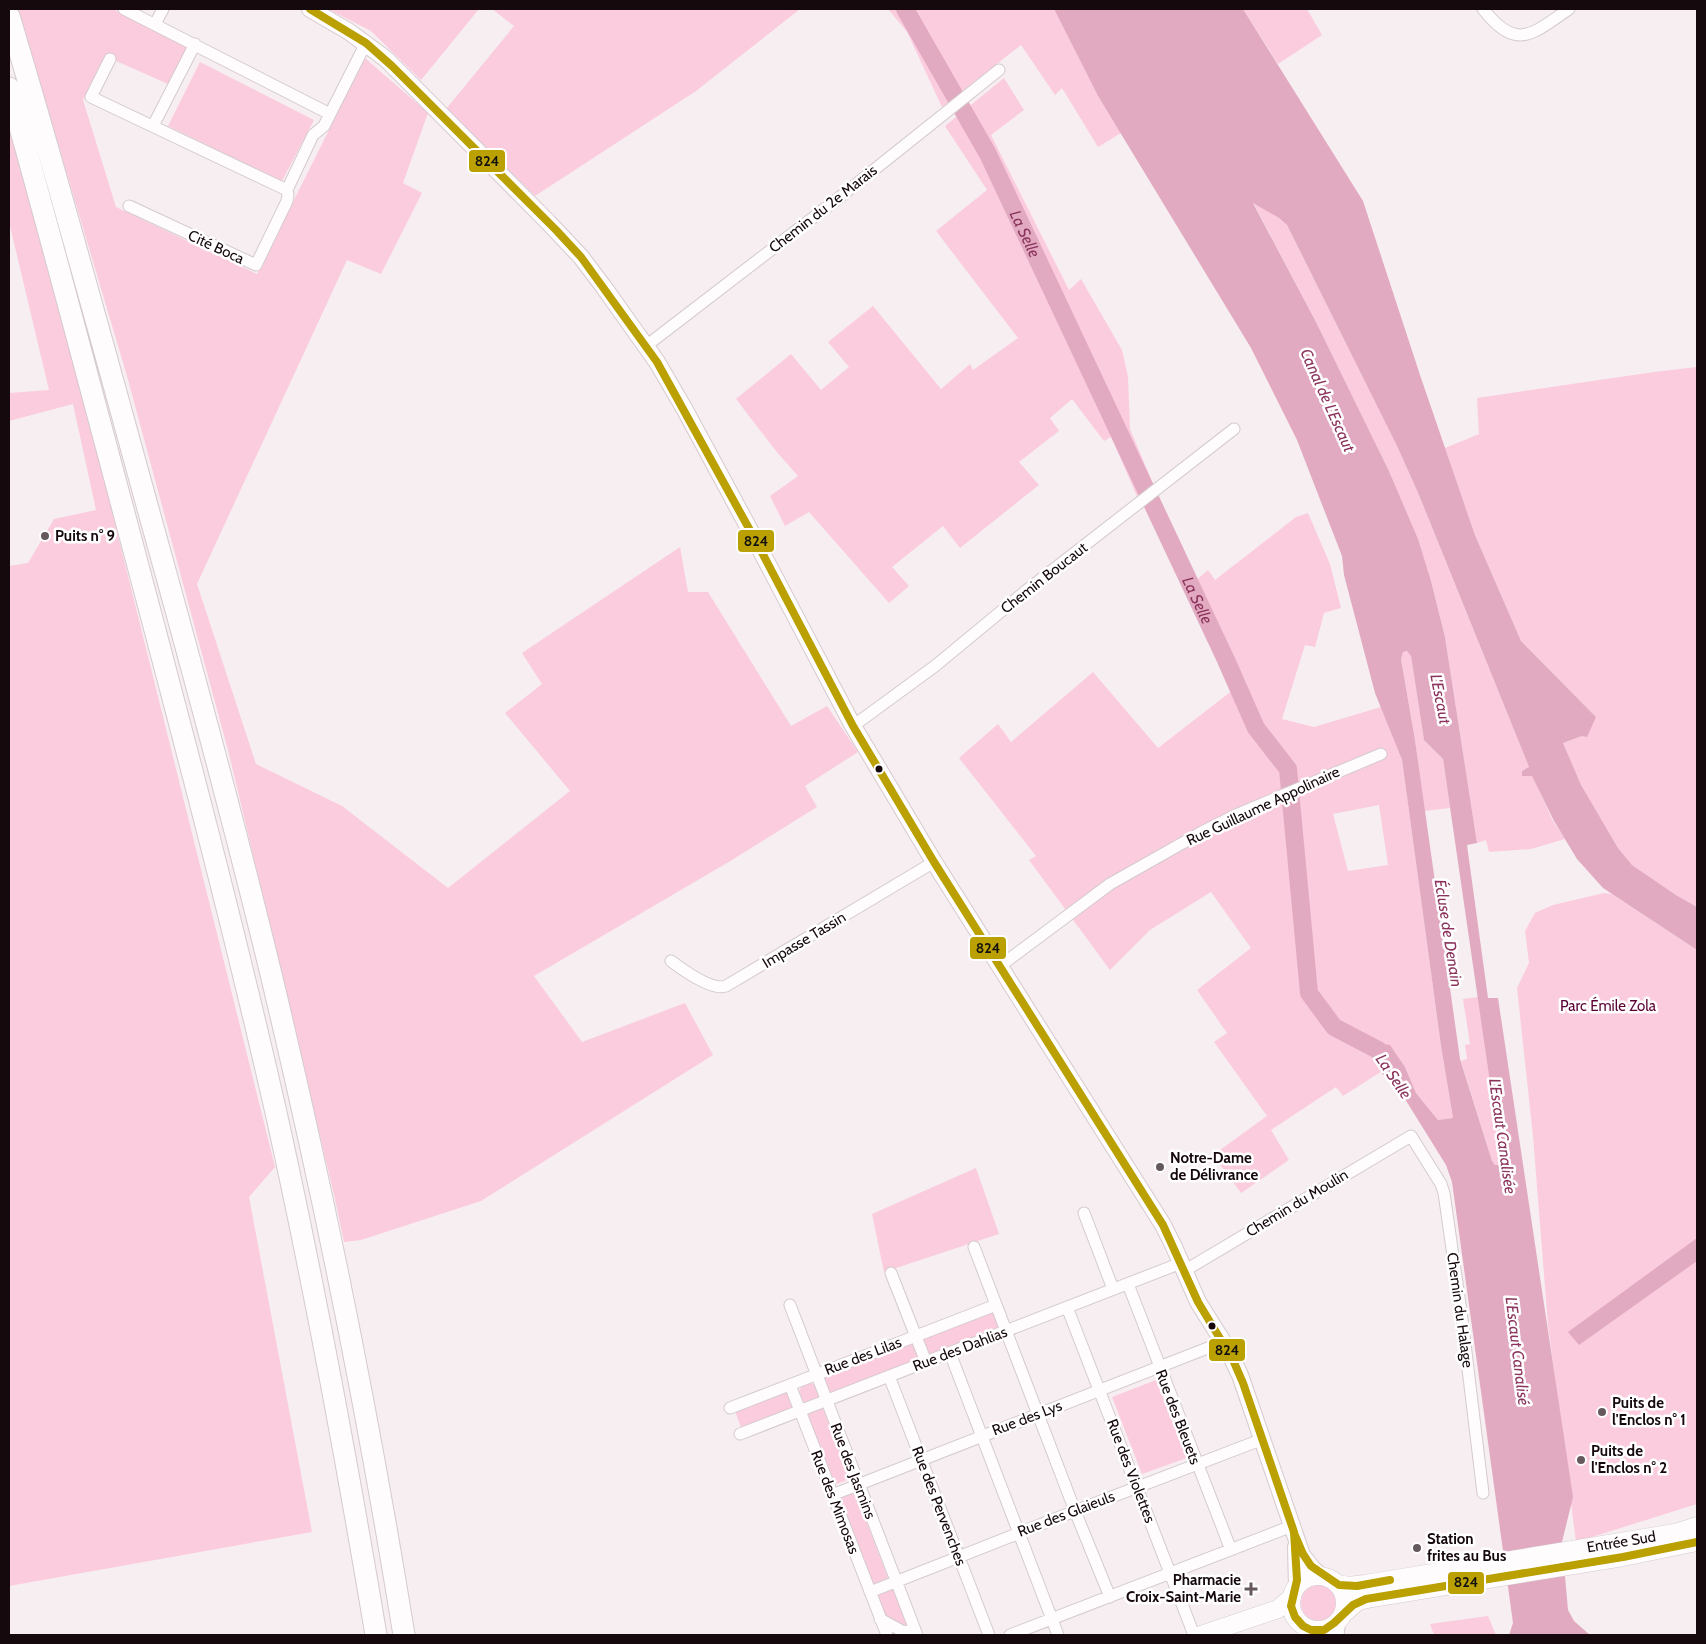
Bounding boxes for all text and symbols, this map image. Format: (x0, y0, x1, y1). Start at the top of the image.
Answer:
line badge: 824 (468, 149, 506, 173)
text: 824 (475, 152, 499, 170)
street label: Chemin du 2e Marais (765, 161, 881, 257)
water label: La Selle (1006, 207, 1044, 260)
street label: Cité Boca (185, 226, 248, 268)
water label: Canal de L'Escaut (1296, 346, 1359, 456)
place label: Puits n° 9 (55, 527, 115, 545)
line badge: 824 (737, 529, 775, 553)
marker: Puits n° 9 (39, 530, 51, 542)
text: 824 (744, 532, 768, 550)
street label: Chemin Boucaut (997, 539, 1091, 617)
water label: La Selle (1178, 574, 1217, 627)
water label: L'Escaut (1426, 672, 1455, 727)
street label: Rue Guillaume Appolinaire (1183, 762, 1343, 849)
unlabelled marker (874, 764, 884, 774)
water label: Écluse de Denain (1431, 878, 1467, 988)
street label: Impasse Tassin (759, 908, 849, 972)
line badge: 824 (969, 936, 1007, 960)
text: 824 (976, 939, 1000, 957)
park label: Parc Émile Zola (1560, 996, 1657, 1015)
water label: La Selle (1372, 1050, 1415, 1102)
water label: L'Escaut Canalisée (1485, 1077, 1520, 1195)
place label: Notre-Dame de Délivrance (1170, 1149, 1258, 1184)
marker: Notre-Dame de Délivrance (1154, 1161, 1166, 1173)
street label: Chemin du Moulin (1243, 1165, 1351, 1241)
street label: Chemin du Halage (1443, 1251, 1477, 1369)
water label: L'Escaut Canalisé (1501, 1296, 1534, 1406)
unlabelled marker (1207, 1321, 1217, 1331)
street label: Rue des Dahlias (910, 1323, 1010, 1375)
street label: Rue des Lilas (822, 1333, 904, 1379)
line badge: 824 (1208, 1338, 1246, 1362)
text: 824 (1215, 1341, 1239, 1359)
street label: Rue des Bleuets (1152, 1367, 1204, 1467)
place label: Puits de l'Enclos n° 1 (1612, 1394, 1686, 1429)
street label: Rue des Lys (989, 1396, 1065, 1440)
marker: Puits de l'Enclos n° 1 (1596, 1406, 1608, 1418)
street label: Rue des Violettes (1103, 1417, 1159, 1525)
street label: Rue des Jasmins (826, 1420, 880, 1522)
place label: Puits de l'Enclos n° 2 (1591, 1442, 1667, 1477)
street label: Rue des Pervenches (908, 1444, 970, 1568)
street label: Rue des Mimosas (807, 1448, 863, 1556)
marker: Puits de l'Enclos n° 2 (1575, 1454, 1587, 1466)
street label: Rue des Glaieuls (1015, 1487, 1117, 1541)
street label: Entrée Sud (1585, 1527, 1657, 1556)
place label: Station frites au Bus (1427, 1530, 1506, 1565)
marker: Station frites au Bus (1411, 1542, 1423, 1554)
place label: Pharmacie Croix-Saint-Marie (1126, 1571, 1241, 1606)
line badge: 824 (1447, 1571, 1485, 1595)
text: 824 (1454, 1573, 1478, 1591)
marker: Pharmacie Croix-Saint-Marie (1245, 1583, 1257, 1595)

